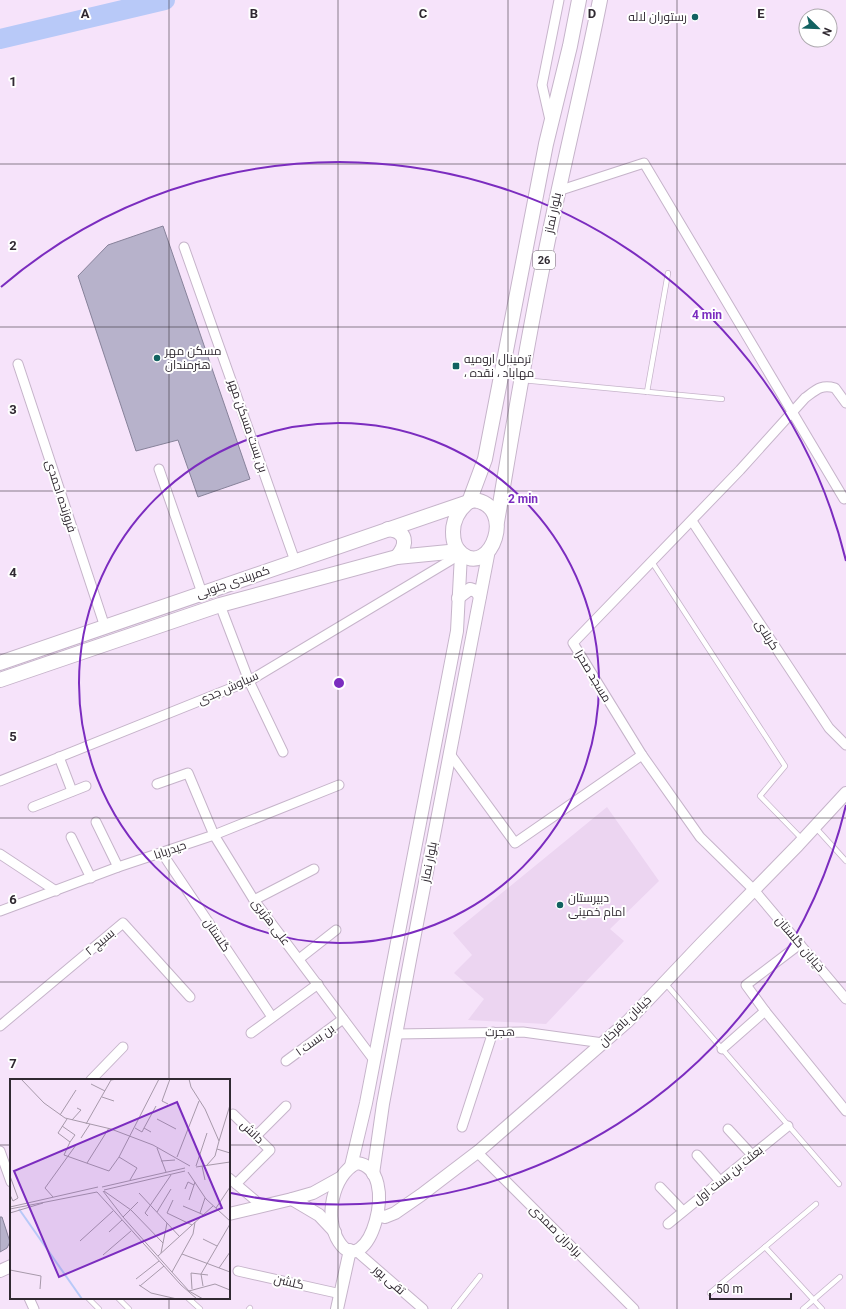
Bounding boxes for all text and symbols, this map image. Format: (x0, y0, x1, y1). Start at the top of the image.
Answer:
text: A (81, 6, 90, 21)
text: B (250, 6, 258, 21)
text: C (419, 6, 428, 21)
text: D (588, 6, 596, 21)
text: E (757, 6, 765, 21)
north arrow (798, 8, 838, 48)
place label: رستوران لاله (628, 10, 687, 24)
marker: رستوران لاله (690, 12, 700, 22)
text: N (819, 26, 834, 38)
text: 1 (9, 74, 17, 89)
street label: بلوار نماز (542, 191, 564, 236)
text: 2 (9, 238, 17, 253)
road number: 26 (533, 251, 555, 269)
text: 4 min (692, 308, 722, 322)
place label: مسکن مهر هنرمندان (164, 344, 222, 372)
place label: ترمینال ارومیه ، مهاباد ، نقده (464, 352, 534, 380)
marker: مسکن مهر هنرمندان (152, 353, 162, 363)
marker: ترمینال ارومیه ، مهاباد ، نقده (451, 361, 461, 371)
street label: بن بست مسکن مهر (225, 377, 270, 474)
text: 3 (9, 402, 17, 417)
street label: فروزنده احمدی (43, 458, 79, 534)
text: 2 min (508, 492, 538, 506)
street label: کمربندی جنوبی (194, 563, 272, 601)
text: 4 (9, 565, 17, 580)
street label: کربلای (752, 617, 782, 653)
street label: مسجد صحرا (572, 647, 614, 705)
street label: سیاوش جدی (196, 668, 261, 708)
centre of rings (332, 676, 346, 690)
text: 5 (9, 729, 17, 744)
street label: حیدربابا (152, 838, 188, 862)
street label: بلوار نماز (418, 840, 440, 885)
place label: دبیرستان امام خمینی (568, 891, 625, 920)
text: 6 (9, 892, 17, 907)
street label: علی هژبری (249, 896, 293, 948)
marker: دبیرستان امام خمینی (555, 900, 565, 910)
street label: خیابان گلستان (773, 913, 827, 975)
street label: گلستان (201, 916, 233, 954)
street label: بسیج ۲ (83, 926, 118, 959)
street label: خیابان باقرخان (596, 993, 654, 1049)
street label: بن بست ۱ (293, 1021, 337, 1059)
street label: هجرت (485, 1025, 515, 1039)
text: 7 (9, 1056, 17, 1071)
inset map (10, 1079, 230, 1299)
street label: دانش (237, 1118, 267, 1147)
street label: بعثت بن بست اول (690, 1143, 766, 1207)
street label: برادران صمدی (527, 1202, 585, 1260)
street label: تقی پور (368, 1262, 408, 1300)
street label: گلشن (273, 1272, 305, 1292)
scale bar (710, 1275, 791, 1301)
text: 50 m (716, 1282, 743, 1296)

